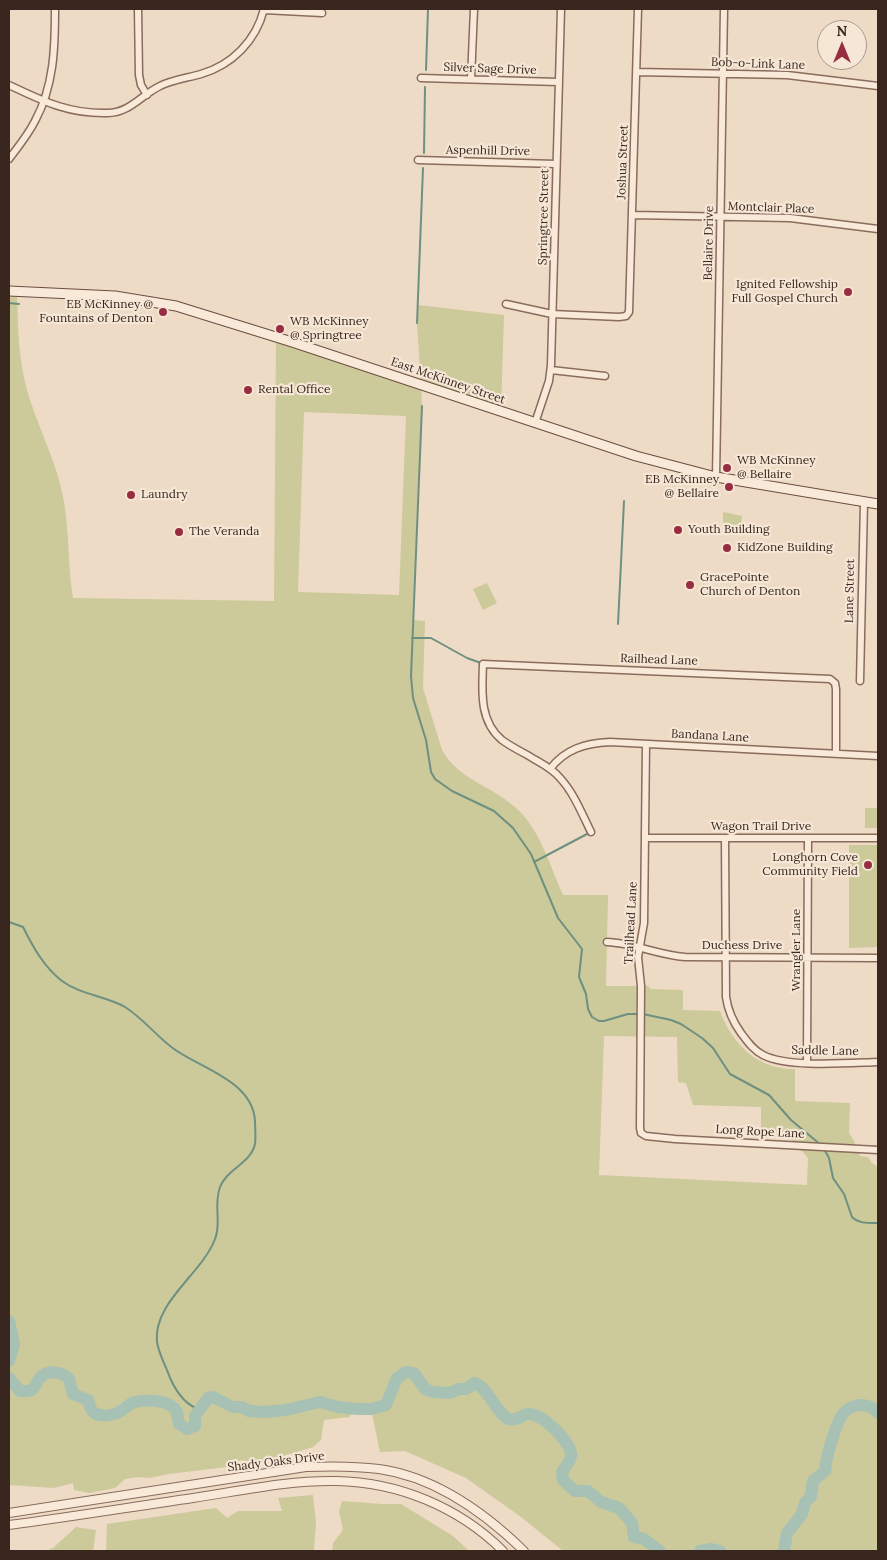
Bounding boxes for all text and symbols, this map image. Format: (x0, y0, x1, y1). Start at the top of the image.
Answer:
north arrow (817, 20, 867, 70)
text: N (837, 22, 847, 40)
street label: Bob-o-Link Lane (711, 55, 805, 73)
street label: Silver Sage Drive (443, 60, 537, 78)
street label: Joshua Street (615, 124, 631, 200)
street label: Aspenhill Drive (446, 143, 530, 159)
street label: Springtree Street (536, 169, 552, 265)
street label: Montclair Place (727, 199, 815, 217)
street label: Bellaire Drive (701, 205, 717, 281)
place label: Ignited Fellowship Full Gospel Church (731, 278, 838, 306)
marker: Ignited Fellowship Full Gospel Church (842, 286, 854, 298)
place label: EB McKinney @ Fountains of Denton (39, 298, 153, 326)
marker: EB McKinney @ Fountains of Denton (157, 306, 169, 318)
place label: WB McKinney @ Springtree (290, 315, 369, 343)
marker: WB McKinney @ Springtree (274, 323, 286, 335)
street label: East McKinney Street (389, 355, 507, 407)
place label: Rental Office (258, 383, 330, 397)
marker: Rental Office (242, 384, 254, 396)
place label: WB McKinney @ Bellaire (737, 454, 816, 482)
marker: WB McKinney @ Bellaire (721, 462, 733, 474)
place label: EB McKinney @ Bellaire (645, 473, 719, 501)
marker: EB McKinney @ Bellaire (723, 481, 735, 493)
place label: Laundry (141, 488, 188, 502)
marker: Laundry (125, 489, 137, 501)
place label: Youth Building (688, 523, 770, 537)
marker: Youth Building (672, 524, 684, 536)
place label: The Veranda (189, 525, 259, 539)
marker: The Veranda (173, 526, 185, 538)
place label: KidZone Building (737, 541, 833, 555)
marker: KidZone Building (721, 542, 733, 554)
street label: Lane Street (842, 559, 858, 623)
place label: GracePointe Church of Denton (700, 571, 800, 599)
marker: GracePointe Church of Denton (684, 579, 696, 591)
street label: Railhead Lane (620, 651, 698, 669)
street label: Bandana Lane (671, 727, 749, 745)
street label: Wagon Trail Drive (711, 820, 811, 834)
place label: Longhorn Cove Community Field (762, 851, 858, 879)
marker: Longhorn Cove Community Field (862, 859, 874, 871)
street label: Trailhead Lane (622, 881, 640, 965)
street label: Wrangler Lane (790, 909, 804, 991)
street label: Duchess Drive (702, 939, 782, 953)
street label: Saddle Lane (791, 1043, 859, 1059)
street label: Long Rope Lane (715, 1122, 805, 1142)
street label: Shady Oaks Drive (227, 1449, 325, 1475)

